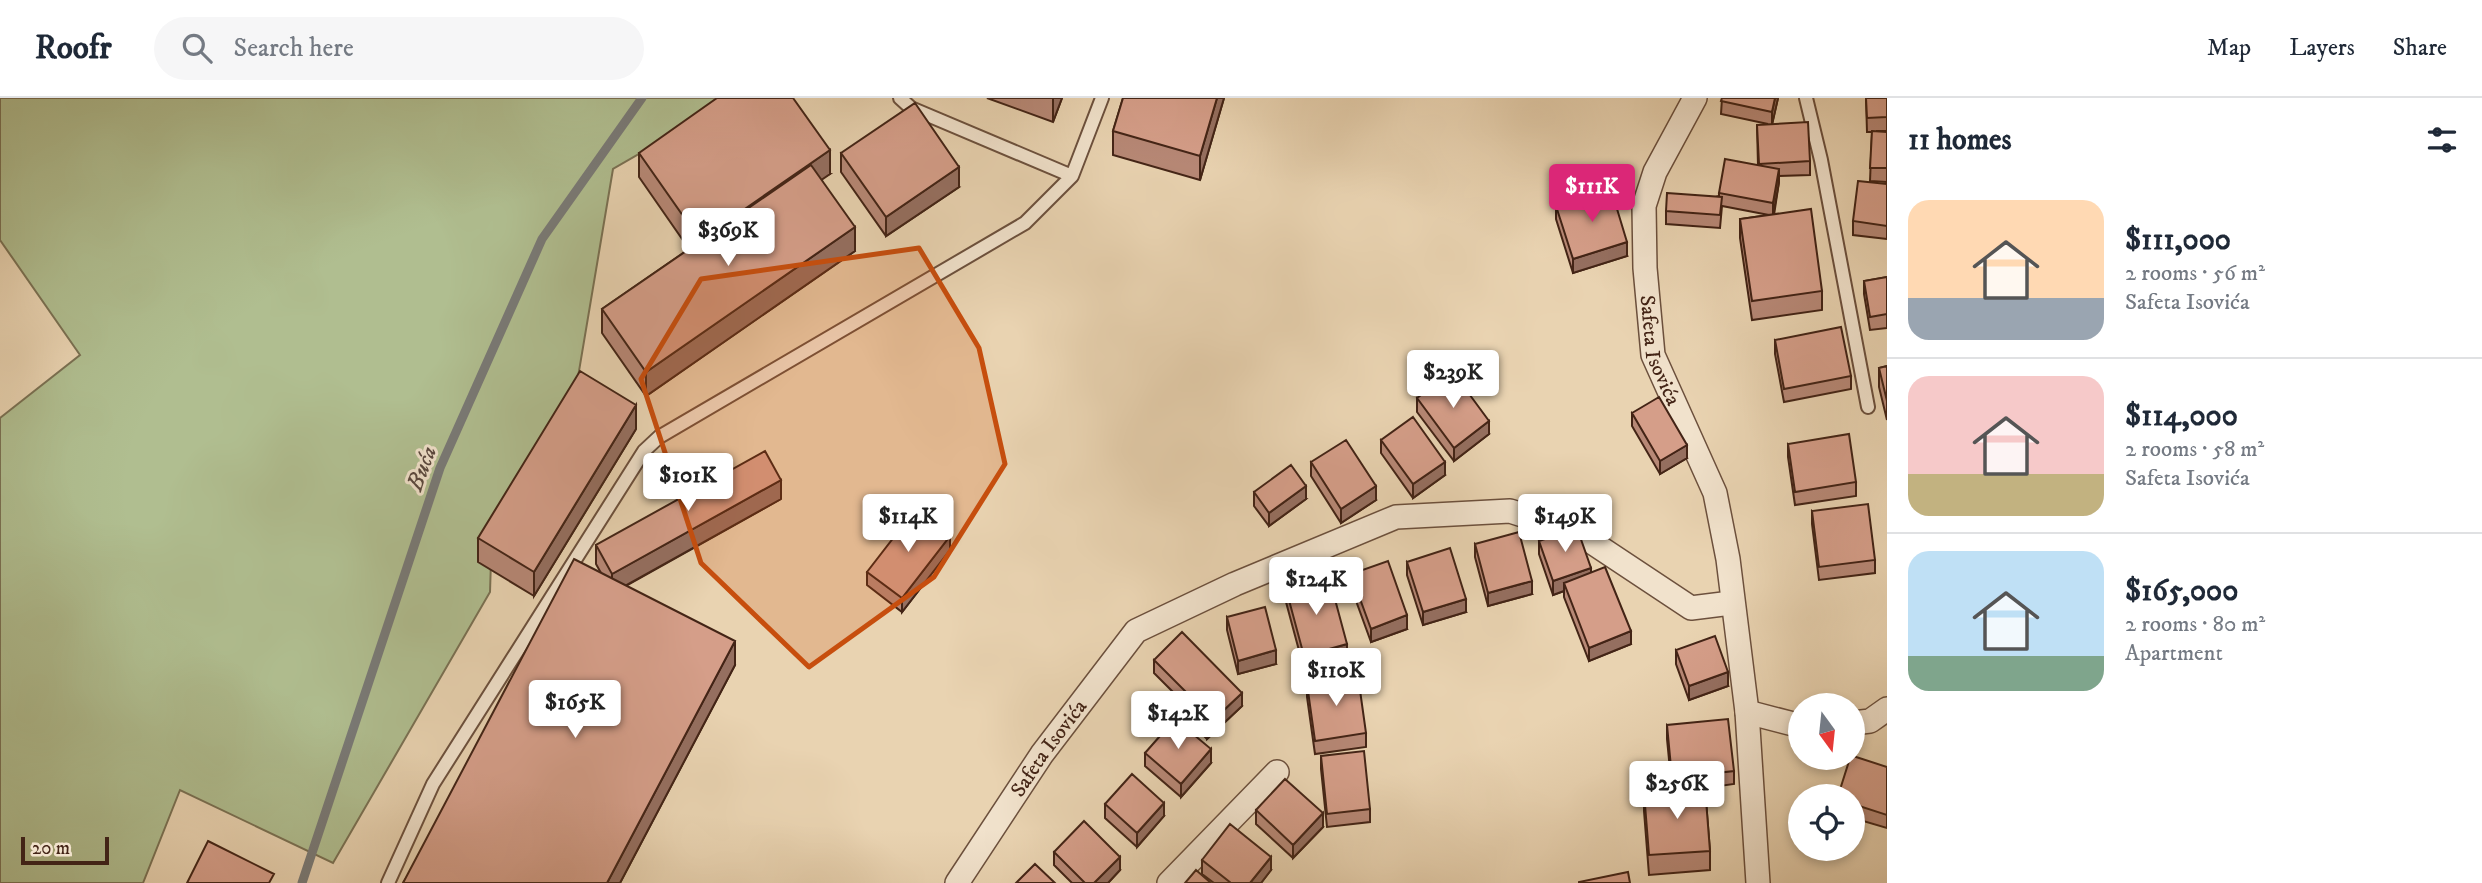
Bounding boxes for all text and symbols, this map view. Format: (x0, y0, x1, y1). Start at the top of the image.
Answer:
search box (154, 17, 644, 80)
text: Roofr (35, 28, 112, 69)
icon: search (178, 29, 216, 67)
text: Search here (234, 32, 354, 65)
text: Map (2207, 33, 2251, 63)
text: Layers (2289, 33, 2355, 63)
text: Share (2393, 33, 2447, 63)
icon: filters (2423, 121, 2461, 159)
text: 11 homes (1908, 122, 2012, 159)
pin: $111K (1543, 164, 1641, 224)
text: $111K (1565, 172, 1619, 201)
pin: $369K (679, 208, 777, 268)
text: $369K (698, 216, 758, 245)
text: $111,000 (2125, 222, 2231, 259)
icon: home (1964, 228, 2048, 312)
text: 2 rooms · 56 m² (2125, 259, 2265, 288)
text: Safeta Isovića (2125, 288, 2250, 317)
street label: Safeta Isovića (1634, 294, 1686, 410)
pin: $239K (1404, 350, 1502, 410)
text: $239K (1423, 358, 1483, 387)
text: $114,000 (2125, 398, 2238, 435)
icon: home (1964, 404, 2048, 488)
text: 2 rooms · 58 m² (2125, 435, 2264, 464)
water label: Buća (400, 442, 444, 496)
pin: $101K (639, 454, 737, 513)
text: $101K (659, 461, 717, 490)
text: Safeta Isovića (2125, 464, 2250, 493)
pin: $114K (859, 494, 957, 554)
pin: $149K (1516, 494, 1614, 554)
text: $114K (879, 502, 937, 531)
text: $149K (1534, 502, 1596, 531)
pin: $124K (1267, 558, 1365, 617)
text: $124K (1285, 565, 1347, 594)
text: $165,000 (2125, 573, 2238, 610)
icon: home (1964, 579, 2048, 663)
text: 2 rooms · 80 m² (2125, 610, 2265, 639)
text: Apartment (2125, 639, 2223, 668)
pin: $110K (1287, 648, 1385, 708)
text: $110K (1307, 656, 1365, 685)
pin: $165K (526, 680, 624, 740)
text: $165K (545, 688, 605, 717)
pin: $142K (1129, 692, 1227, 751)
north arrow (1788, 693, 1866, 770)
map controls (1788, 693, 1865, 861)
street label: Safeta Isovića (1005, 695, 1093, 802)
text: $142K (1147, 699, 1209, 728)
pin: $256K (1628, 762, 1726, 821)
text: $256K (1645, 769, 1709, 798)
button: locate (1788, 784, 1865, 861)
scale bar (21, 834, 108, 866)
text: 20 m (32, 837, 70, 860)

